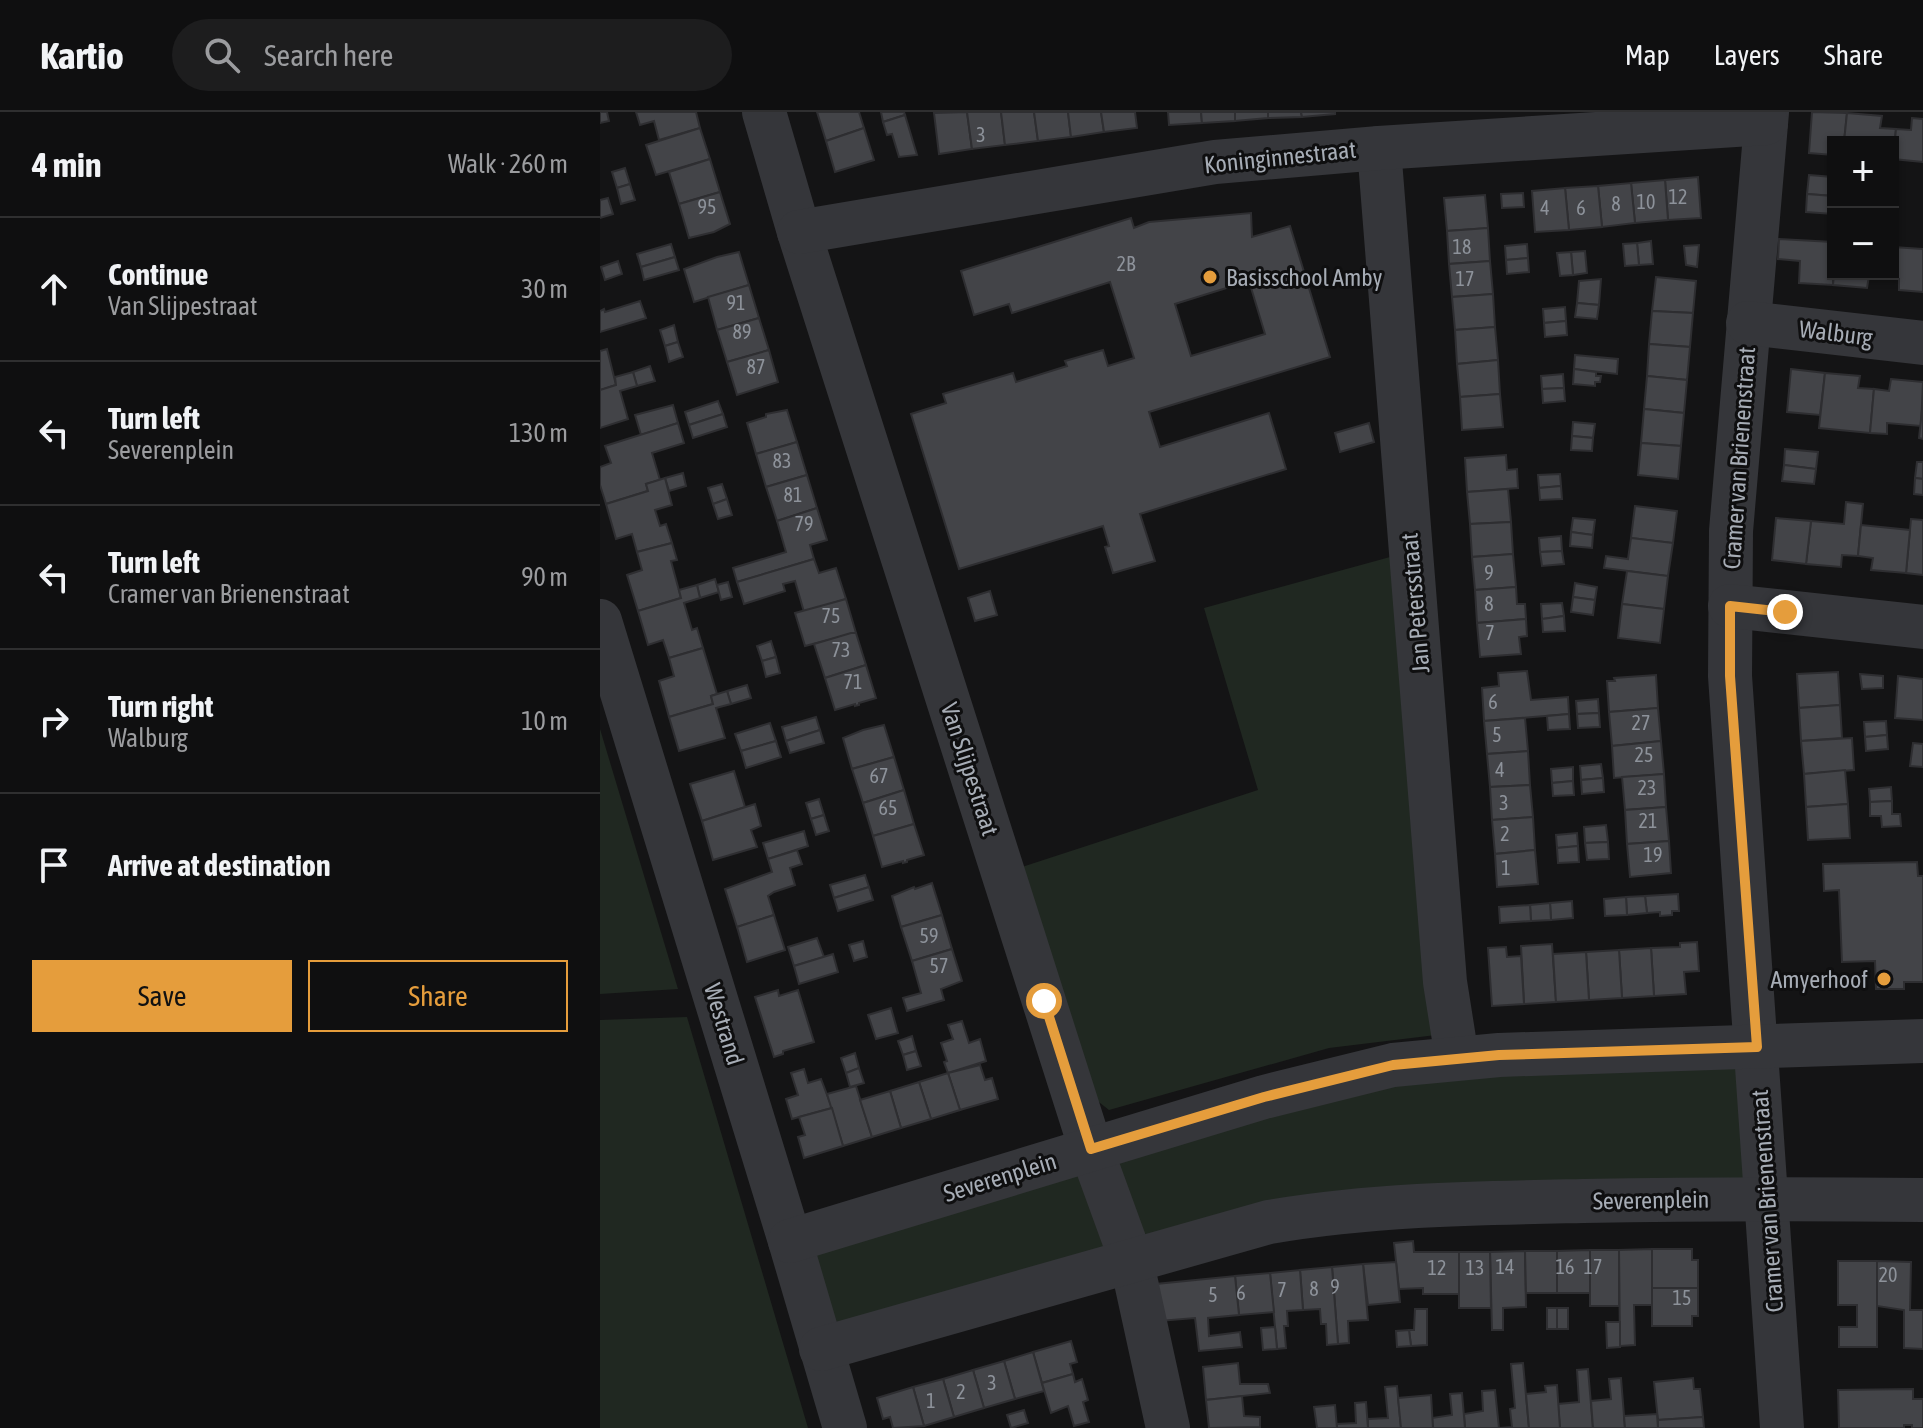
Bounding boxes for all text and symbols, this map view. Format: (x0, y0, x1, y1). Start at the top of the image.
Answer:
search box (172, 19, 732, 91)
icon: search (200, 33, 244, 77)
text: Kartio (40, 34, 124, 77)
text: Search here (264, 38, 393, 72)
text: Map (1625, 39, 1670, 71)
text: Layers (1714, 39, 1780, 71)
text: Share (1824, 39, 1883, 71)
house number: 3 (976, 123, 986, 146)
street label: Koninginnestraat (1203, 136, 1357, 178)
map controls (1827, 136, 1899, 280)
button: + (1827, 136, 1899, 208)
text: 4 min (32, 145, 101, 184)
text: Walk · 260 m (448, 149, 568, 179)
house number: 12 (1669, 185, 1687, 208)
house number: 10 (1637, 190, 1655, 213)
house number: 8 (1611, 192, 1621, 215)
house number: 95 (698, 195, 716, 218)
house number: 4 (1540, 196, 1550, 219)
house number: 6 (1576, 196, 1586, 219)
button: − (1827, 208, 1899, 280)
house number: 18 (1453, 235, 1471, 258)
house number: 2B (1117, 252, 1136, 275)
text: Continue (108, 257, 208, 291)
place label: Basisschool Amby (1226, 264, 1382, 291)
icon: ahead (32, 267, 76, 311)
house number: 17 (1456, 267, 1474, 290)
marker: Basisschool Amby (1201, 268, 1219, 286)
text: 30 m (521, 274, 568, 304)
text: Van Slijpestraat (108, 291, 258, 321)
house number: 91 (727, 291, 745, 314)
street label: Walburg (1798, 315, 1875, 351)
house number: 89 (733, 320, 751, 343)
street label: Cramer van Brienenstraat (1718, 346, 1760, 570)
house number: 87 (747, 355, 765, 378)
text: Turn left (108, 401, 200, 435)
icon: left (32, 411, 76, 455)
text: 130 m (509, 418, 568, 448)
text: Severenplein (108, 435, 234, 465)
house number: 83 (773, 449, 791, 472)
house number: 81 (784, 483, 802, 506)
house number: 79 (795, 512, 813, 535)
street label: Jan Petersstraat (1395, 532, 1435, 674)
text: Turn left (108, 545, 200, 579)
icon: left (32, 555, 76, 599)
house number: 9 (1484, 561, 1494, 584)
text: 90 m (521, 562, 568, 592)
text: Cramer van Brienenstraat (108, 579, 350, 609)
house number: 8 (1484, 592, 1494, 615)
route end (1767, 594, 1803, 630)
house number: 75 (822, 604, 840, 627)
house number: 7 (1485, 621, 1495, 644)
house number: 73 (832, 638, 850, 661)
house number: 71 (844, 670, 862, 693)
text: Turn right (108, 689, 214, 723)
house number: 6 (1488, 690, 1498, 713)
icon: right (32, 699, 76, 743)
street label: Van Slijpestraat (936, 699, 1004, 839)
text: 10 m (521, 706, 568, 736)
house number: 27 (1632, 711, 1650, 734)
text: Walburg (108, 723, 188, 753)
house number: 5 (1492, 723, 1502, 746)
house number: 25 (1635, 743, 1653, 766)
house number: 4 (1495, 758, 1505, 781)
house number: 67 (870, 764, 888, 787)
house number: 23 (1638, 776, 1656, 799)
house number: 3 (1499, 791, 1509, 814)
house number: 65 (879, 796, 897, 819)
house number: 21 (1639, 809, 1657, 832)
house number: 2 (1500, 822, 1510, 845)
icon: arrive (32, 843, 76, 887)
house number: 19 (1644, 843, 1662, 866)
text: Arrive at destination (108, 848, 330, 882)
house number: 1 (1501, 856, 1511, 879)
house number: 59 (920, 924, 938, 947)
house number: 57 (930, 954, 948, 977)
button: Save (32, 960, 292, 1032)
button: Share (308, 960, 568, 1032)
place label: Amyerhoof (1771, 966, 1868, 993)
marker: Amyerhoof (1875, 970, 1893, 988)
street label: Westrand (699, 980, 749, 1068)
route start (1026, 983, 1062, 1019)
street label: Cramer van Brienenstraat (1746, 1089, 1788, 1313)
street label: Severenplein (940, 1147, 1060, 1207)
street label: Severenplein (1593, 1185, 1709, 1215)
house number: 14 (1496, 1255, 1514, 1278)
house number: 16 (1556, 1255, 1574, 1278)
house number: 17 (1584, 1255, 1602, 1278)
house number: 12 (1428, 1256, 1446, 1279)
house number: 13 (1466, 1256, 1484, 1279)
house number: 20 (1879, 1263, 1897, 1286)
house number: 9 (1330, 1275, 1340, 1298)
house number: 8 (1309, 1277, 1319, 1300)
house number: 7 (1277, 1278, 1287, 1301)
house number: 6 (1236, 1281, 1246, 1304)
house number: 5 (1208, 1283, 1218, 1306)
house number: 15 (1673, 1286, 1691, 1309)
house number: 3 (987, 1371, 997, 1394)
house number: 2 (956, 1380, 966, 1403)
house number: 1 (926, 1389, 936, 1412)

